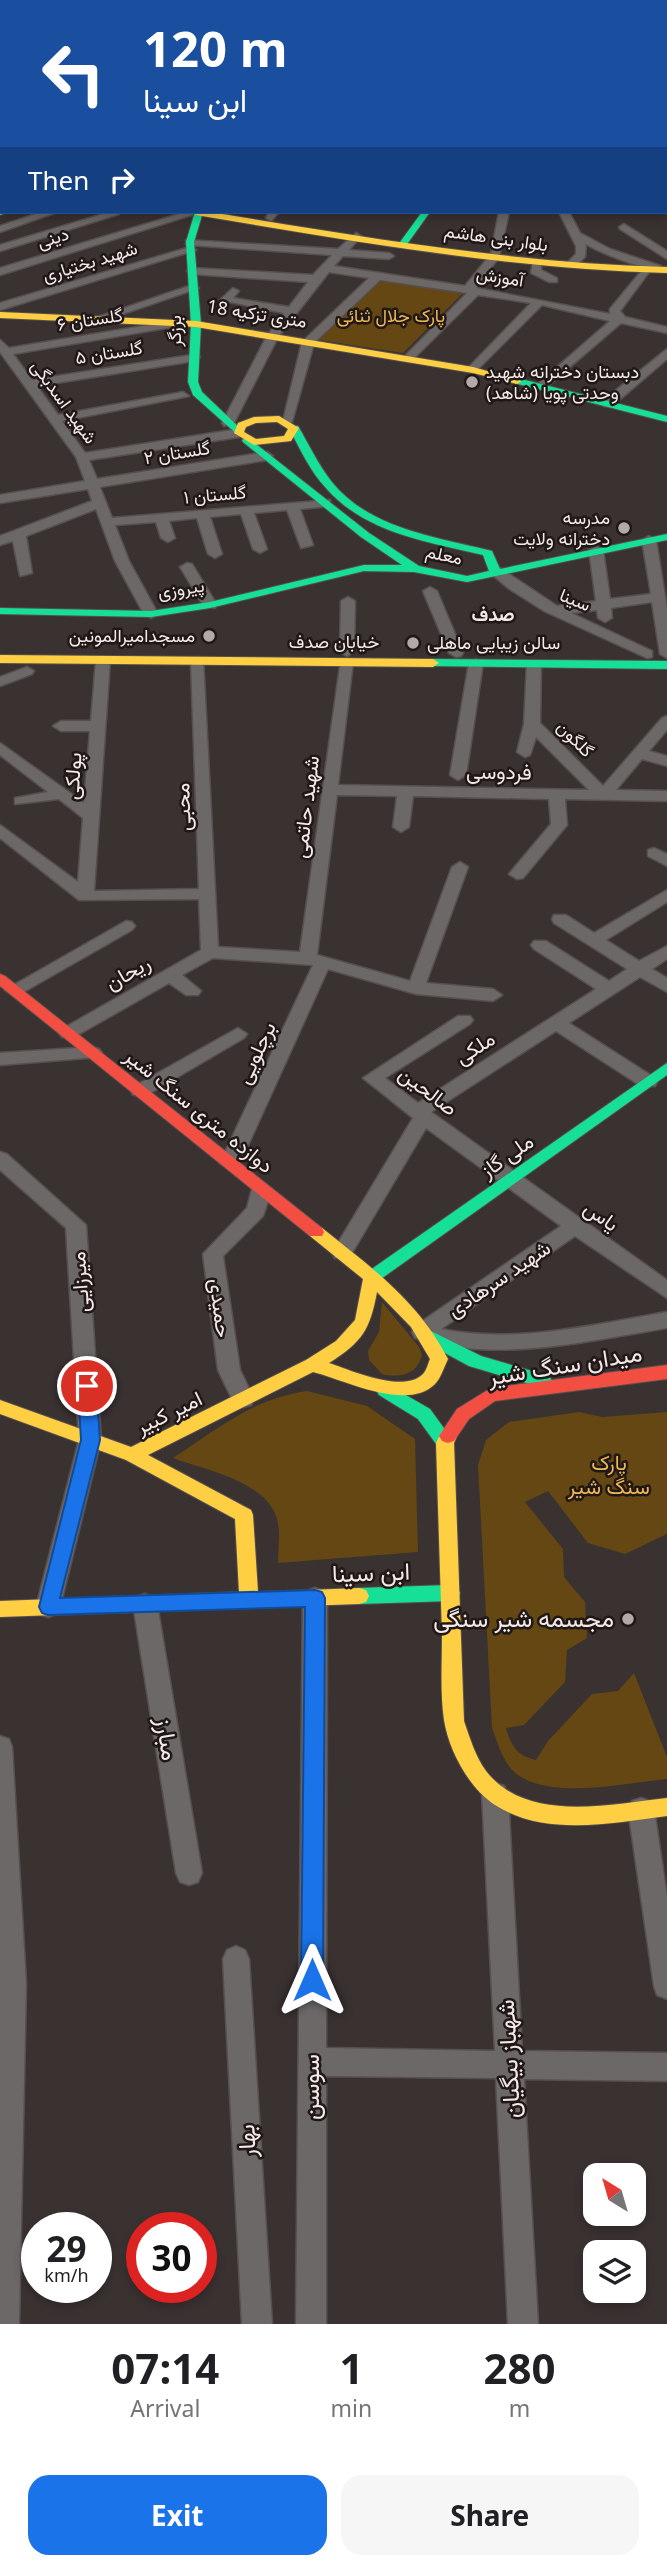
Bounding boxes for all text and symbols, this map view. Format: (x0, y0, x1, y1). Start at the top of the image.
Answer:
text: 120 m (143, 15, 288, 81)
icon: left (28, 28, 119, 119)
text: ابن سینا (143, 78, 247, 121)
icon: right (103, 161, 141, 199)
text: Then (28, 162, 89, 198)
street label: بلوار بنی هاشم (443, 218, 550, 257)
street label: دینی (34, 221, 72, 253)
street label: شهید بختیاری (39, 235, 140, 287)
street label: آموزش (475, 260, 527, 292)
street label: 18 متری تزکیه (206, 293, 309, 333)
street label: گلستان ۶ (55, 302, 124, 336)
park label: پارک جلال ثنائی (337, 303, 445, 328)
street label: برزگر (162, 315, 186, 348)
street label: گلستان ۵ (73, 335, 144, 369)
street label: شهید اسدبگی (26, 355, 103, 448)
place label: دبستان دخترانه شهید وحدتی پویا (شاهد) (486, 359, 639, 405)
marker: دبستان دخترانه شهید وحدتی پویا (شاهد) (464, 374, 480, 390)
street label: گلستان ۲ (142, 435, 212, 469)
street label: گلستان ۱ (183, 479, 247, 509)
place label: مدرسه دخترانه ولایت (513, 505, 610, 550)
marker: مدرسه دخترانه ولایت (616, 520, 632, 536)
street label: معلم (423, 538, 465, 571)
street label: پیروزی (156, 572, 206, 605)
street label: سینا (556, 582, 594, 616)
district label: صدف (471, 601, 515, 627)
place label: مسجدامیرالمونین (69, 623, 195, 647)
marker: مسجدامیرالمونین (201, 628, 217, 644)
street label: خیابان صدف (289, 629, 379, 653)
place label: سالن زیبایی ماهلی (427, 630, 560, 654)
marker: سالن زیبایی ماهلی (405, 635, 421, 651)
street label: گلگون (552, 715, 599, 762)
street label: پولکی (56, 751, 89, 801)
street label: شهید حاتمی (285, 754, 325, 860)
street label: فردوسی (466, 756, 532, 786)
street label: محبی (167, 782, 197, 832)
street label: ریحان (100, 948, 155, 996)
street label: برچلویی (229, 1017, 283, 1089)
street label: ملکی (449, 1024, 500, 1070)
street label: دوازده متری سنگ شیر (119, 1041, 280, 1179)
street label: صالحین (393, 1059, 464, 1122)
street label: ملی گاز (473, 1127, 539, 1184)
street label: یاس (578, 1193, 625, 1237)
street label: شهید سرهادی (441, 1233, 556, 1323)
street label: میرزایی (63, 1251, 95, 1313)
street label: حمیدی (203, 1277, 239, 1339)
street label: میدان سنگ شیر (484, 1335, 644, 1392)
pin (57, 1356, 117, 1416)
icon: arrive (68, 1367, 106, 1405)
street label: امیر کبیر (130, 1384, 207, 1441)
park label: پارک سنگ شیر (567, 1448, 650, 1500)
street label: ابن سینا (331, 1554, 411, 1589)
place label: مجسمه شیر سنگی (433, 1601, 614, 1634)
marker: مجسمه شیر سنگی (620, 1611, 636, 1627)
street label: مبارز (149, 1714, 188, 1763)
position arrow (275, 1943, 349, 2017)
street label: شهباز بیگیان (488, 1999, 527, 2119)
street label: سوسن (293, 2054, 326, 2120)
street label: بهار (228, 2123, 263, 2160)
north arrow (583, 2163, 646, 2226)
map controls (583, 2163, 646, 2303)
speed limit sign: 30 (126, 2212, 217, 2303)
text: 29 (46, 2225, 87, 2272)
button: layers (583, 2240, 646, 2303)
text: km/h (44, 2263, 89, 2287)
text: 07:14 (111, 2339, 219, 2396)
text: 1 (339, 2339, 363, 2396)
text: 280 (484, 2339, 556, 2396)
text: Arrival (130, 2392, 200, 2424)
text: min (331, 2392, 372, 2424)
text: m (509, 2392, 530, 2424)
button: Exit (28, 2475, 327, 2555)
button: Share (341, 2475, 639, 2555)

